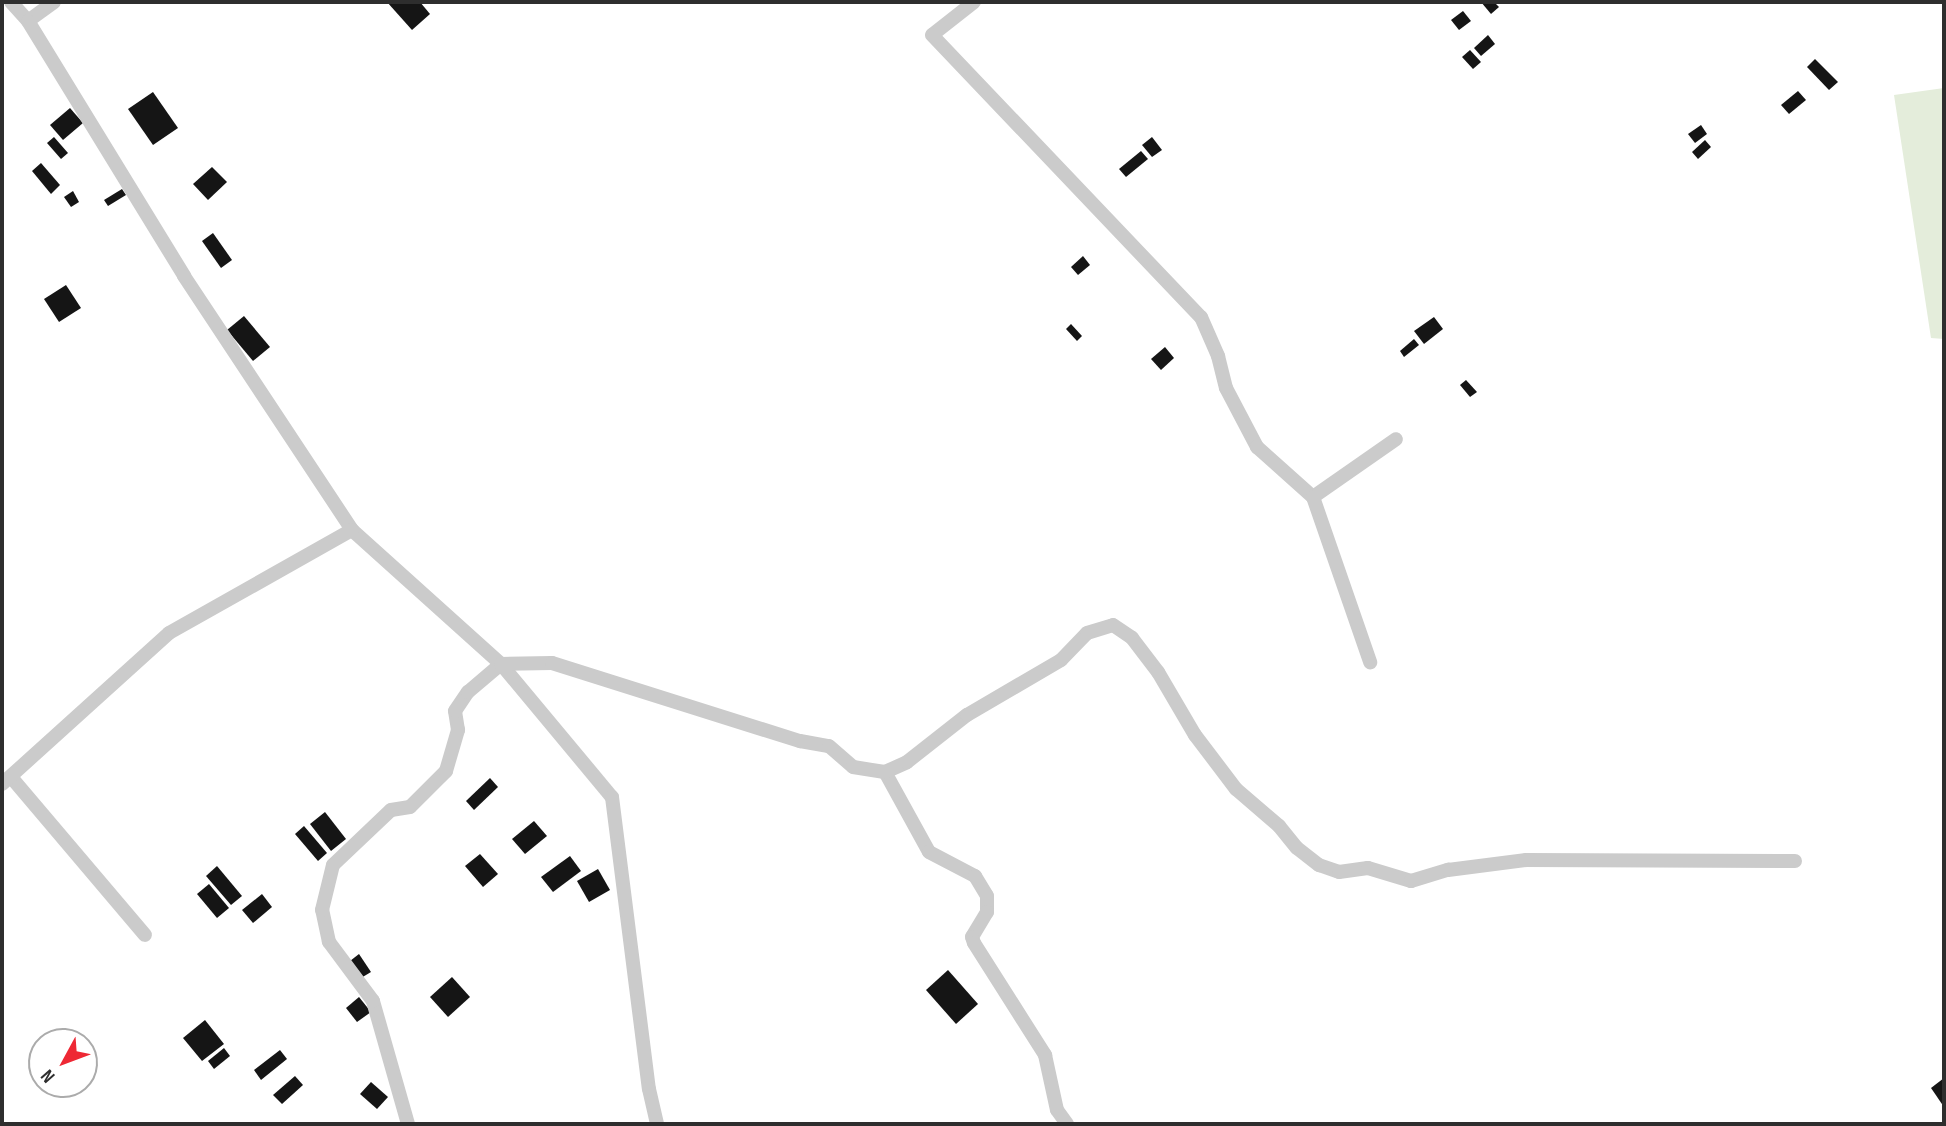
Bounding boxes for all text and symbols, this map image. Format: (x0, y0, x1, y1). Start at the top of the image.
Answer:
north arrow (28, 1028, 98, 1098)
text: N (36, 1064, 60, 1087)

